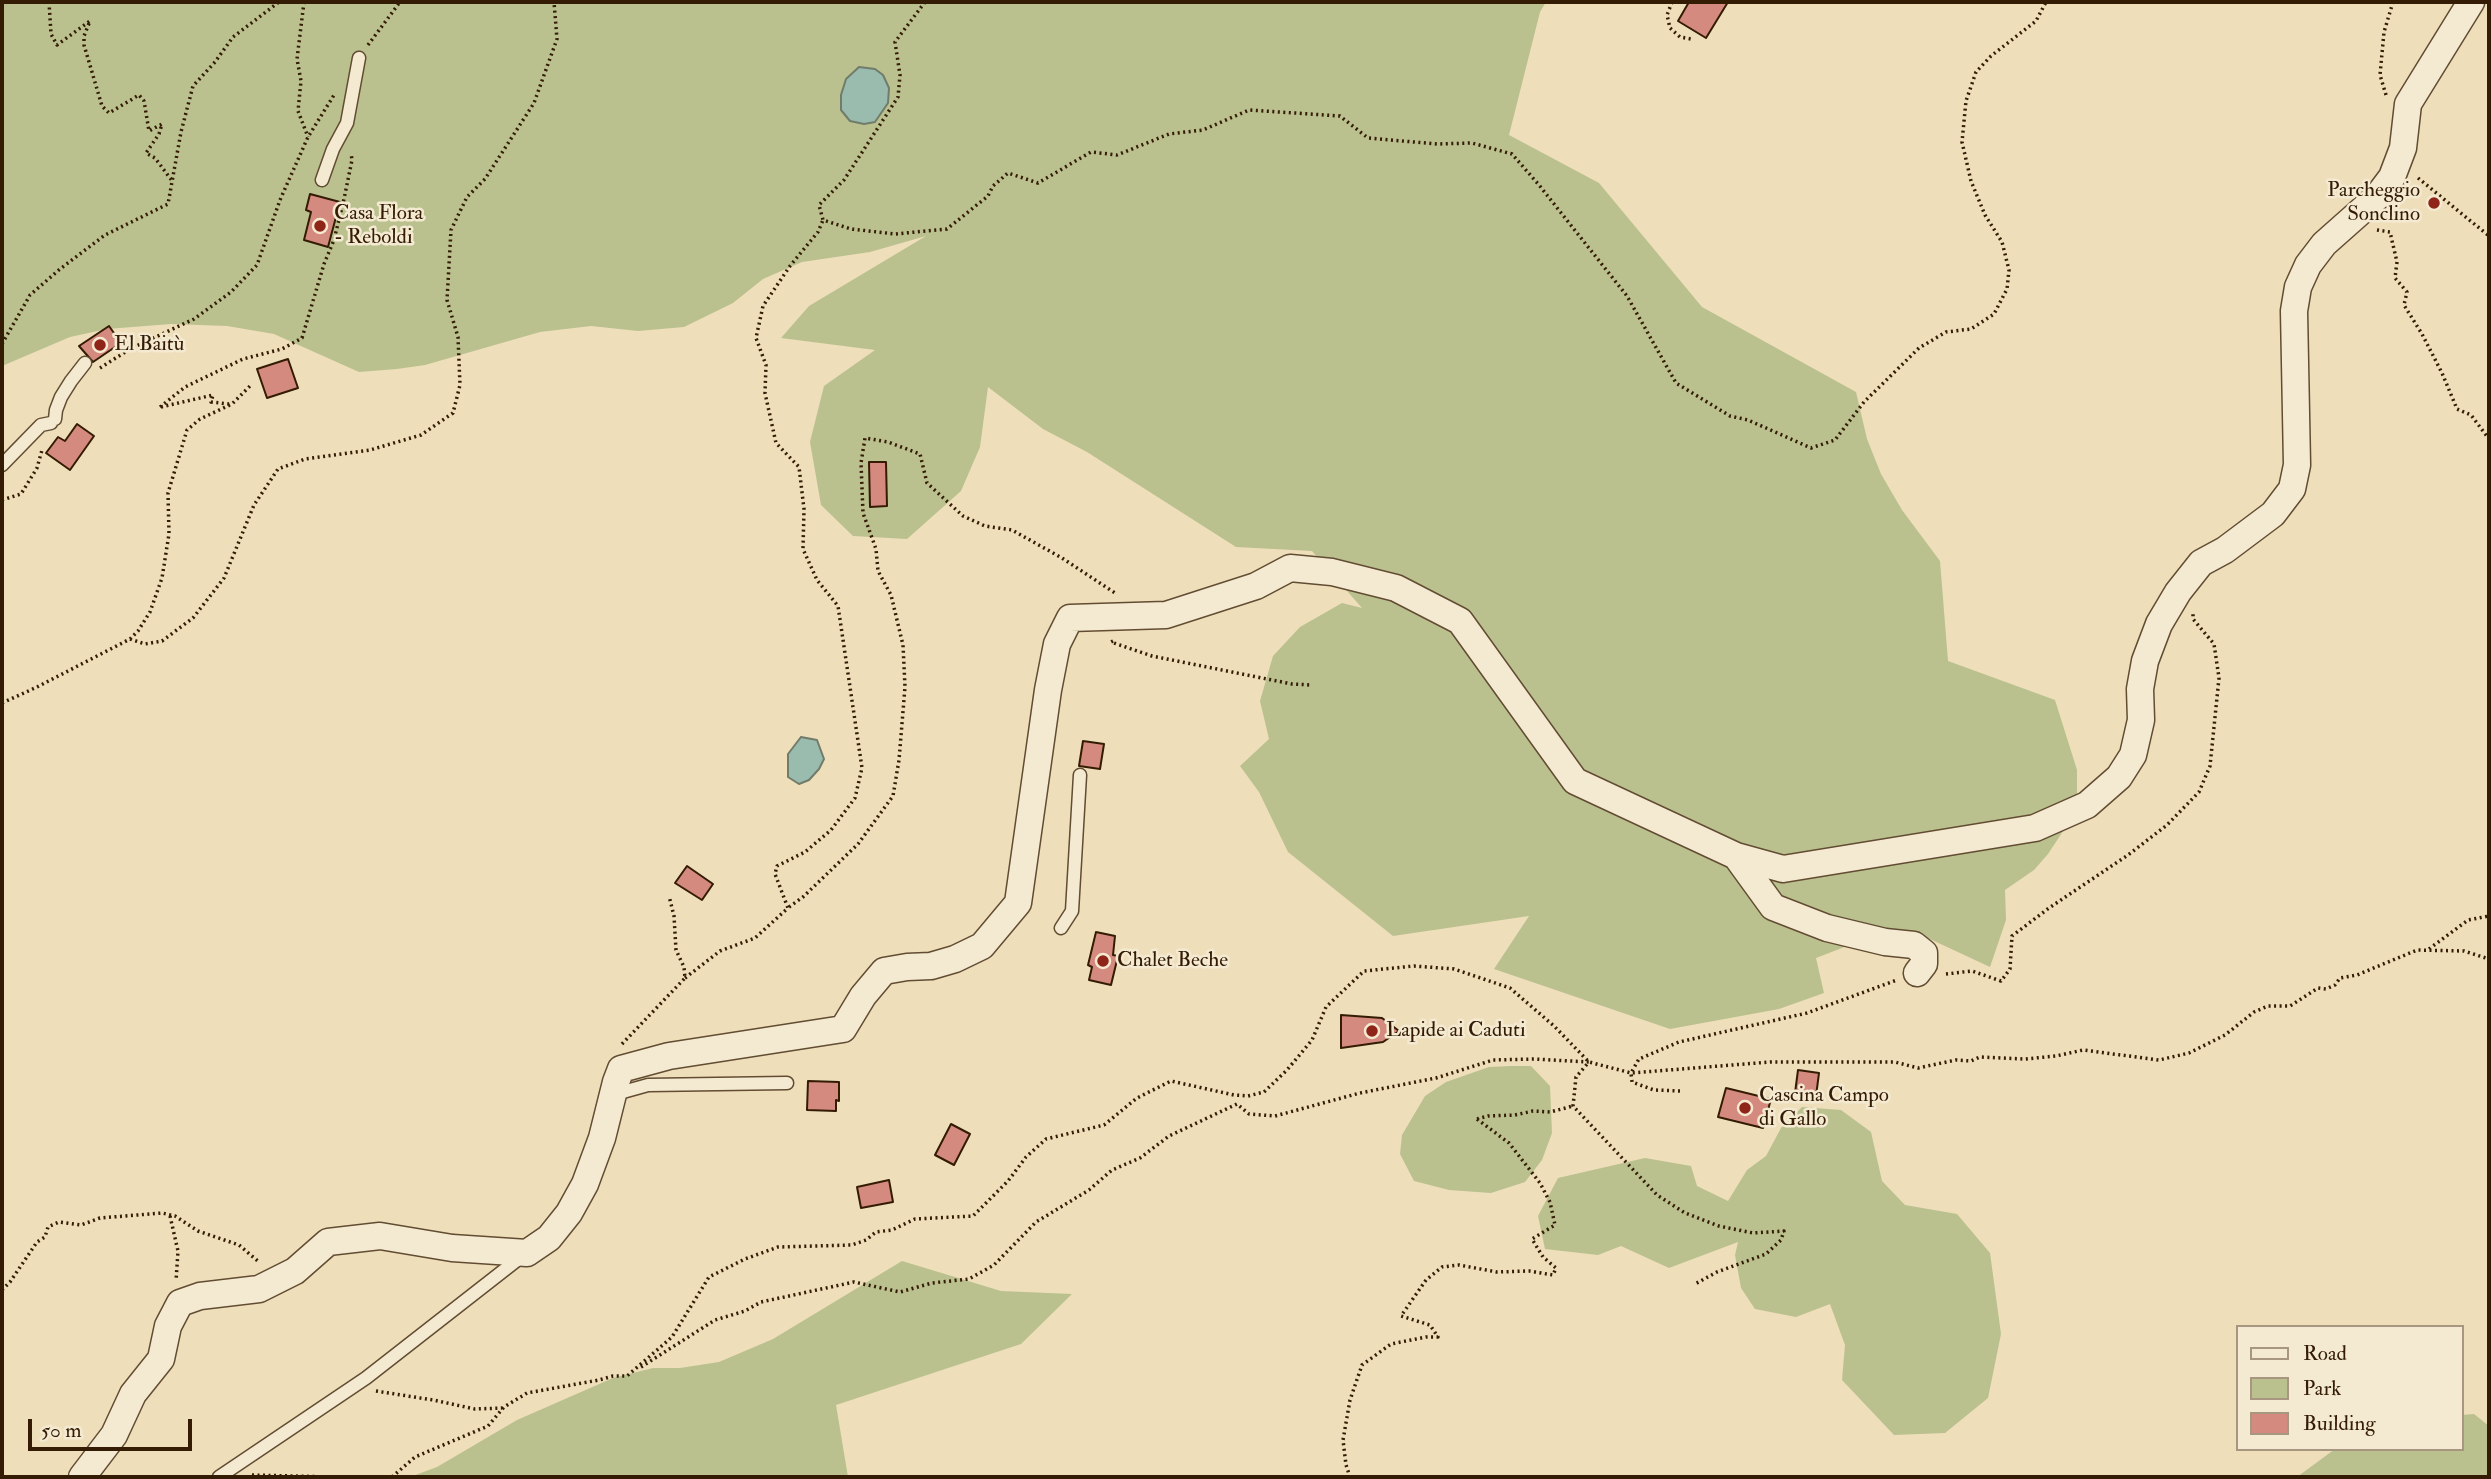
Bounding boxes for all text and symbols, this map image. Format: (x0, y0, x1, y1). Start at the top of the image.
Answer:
place label: Parcheggio Sonclino (2327, 178, 2420, 228)
marker: Parcheggio Sonclino (2426, 195, 2442, 211)
place label: Casa Flora - Reboldi (334, 201, 423, 251)
marker: Casa Flora - Reboldi (312, 218, 328, 234)
place label: El Baitù (114, 332, 184, 358)
marker: El Baitù (92, 337, 108, 353)
place label: Chalet Beche (1117, 948, 1228, 974)
marker: Chalet Beche (1095, 953, 1111, 969)
place label: Lapide ai Caduti (1386, 1018, 1525, 1044)
marker: Lapide ai Caduti (1364, 1023, 1380, 1039)
place label: Cascina Campo di Gallo (1759, 1083, 1889, 1133)
marker: Cascina Campo di Gallo (1737, 1100, 1753, 1116)
legend (2236, 1325, 2463, 1451)
text: Road (2303, 1340, 2347, 1367)
text: Park (2303, 1375, 2341, 1402)
scale bar (32, 1406, 196, 1450)
text: Building (2303, 1410, 2376, 1437)
text: 50 m (41, 1417, 82, 1444)

